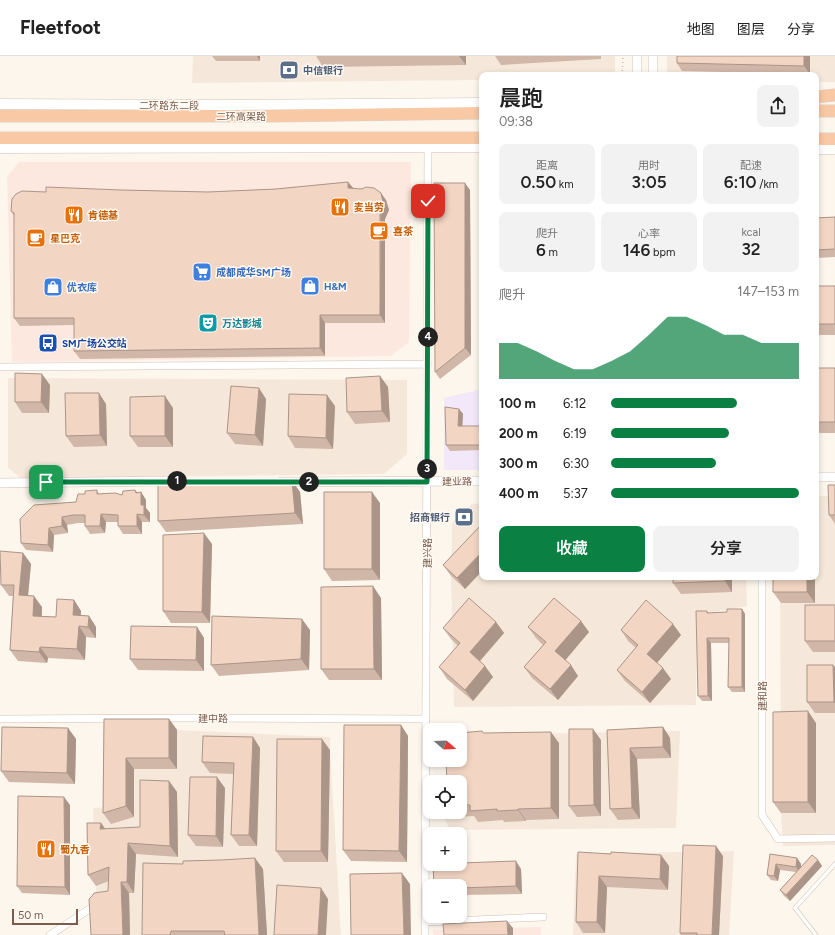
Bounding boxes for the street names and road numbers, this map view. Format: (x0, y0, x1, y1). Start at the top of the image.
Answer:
street label: 二环路东二段 (139, 99, 199, 112)
street label: 二环高架路 (216, 110, 266, 123)
street label: 建业路 (442, 475, 472, 488)
street label: 建兴路 (421, 538, 434, 568)
street label: 建和路 (756, 681, 769, 711)
street label: 建中路 (198, 712, 228, 725)

